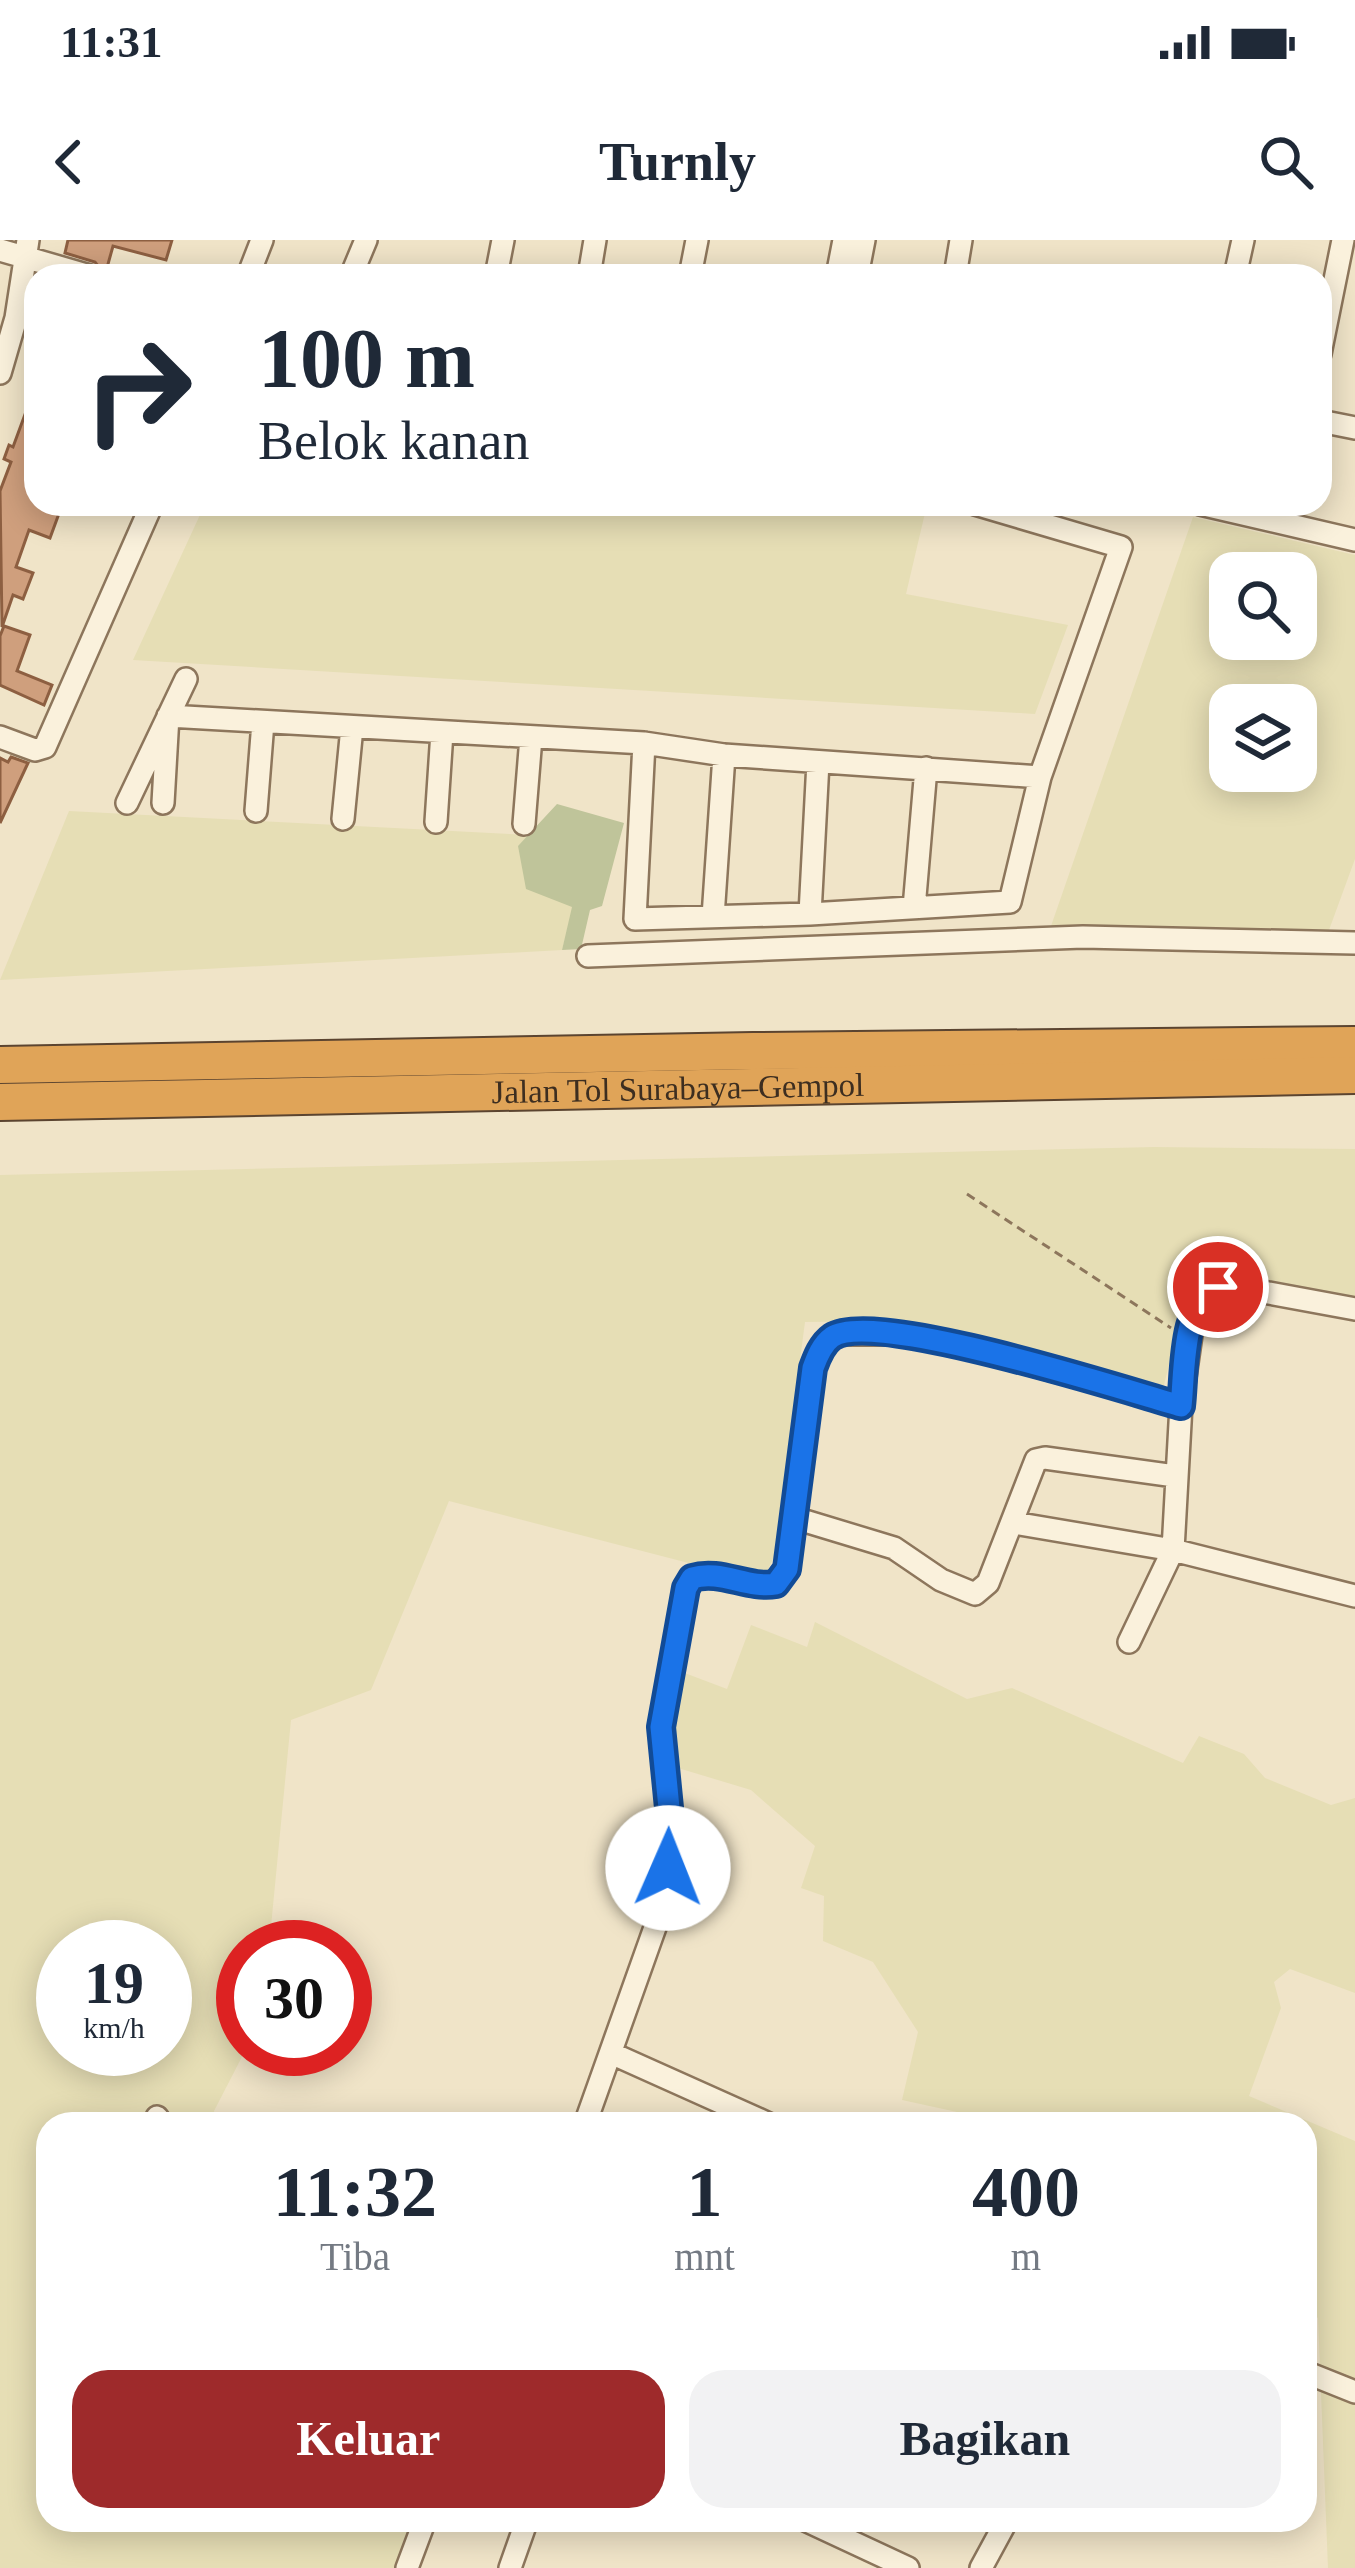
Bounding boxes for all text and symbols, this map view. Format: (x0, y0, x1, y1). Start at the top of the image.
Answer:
text: 11:31 (60, 17, 163, 67)
icon: back (36, 129, 102, 195)
icon: search (1253, 129, 1319, 195)
text: Turnly (599, 132, 756, 192)
icon: right (60, 312, 216, 468)
text: 100 m (258, 312, 475, 405)
text: Belok kanan (258, 411, 529, 471)
map controls (1209, 552, 1317, 792)
button: search (1209, 552, 1317, 660)
button: layers (1209, 684, 1317, 792)
street label: Jalan Tol Surabaya–Gempol (491, 1067, 865, 1110)
pin (1167, 1236, 1269, 1338)
icon: arrive (1185, 1254, 1251, 1320)
position arrow (605, 1805, 731, 1931)
speed limit sign: 30 (216, 1920, 372, 2076)
text: 19 (84, 1950, 144, 2016)
text: km/h (83, 2011, 145, 2044)
text: 11:32 (273, 2152, 437, 2232)
text: 1 (687, 2152, 723, 2232)
text: 400 (972, 2152, 1080, 2232)
text: Tiba (320, 2235, 390, 2278)
text: mnt (674, 2235, 735, 2278)
text: m (1011, 2235, 1041, 2278)
button: Keluar (72, 2370, 665, 2508)
button: Bagikan (689, 2370, 1281, 2508)

